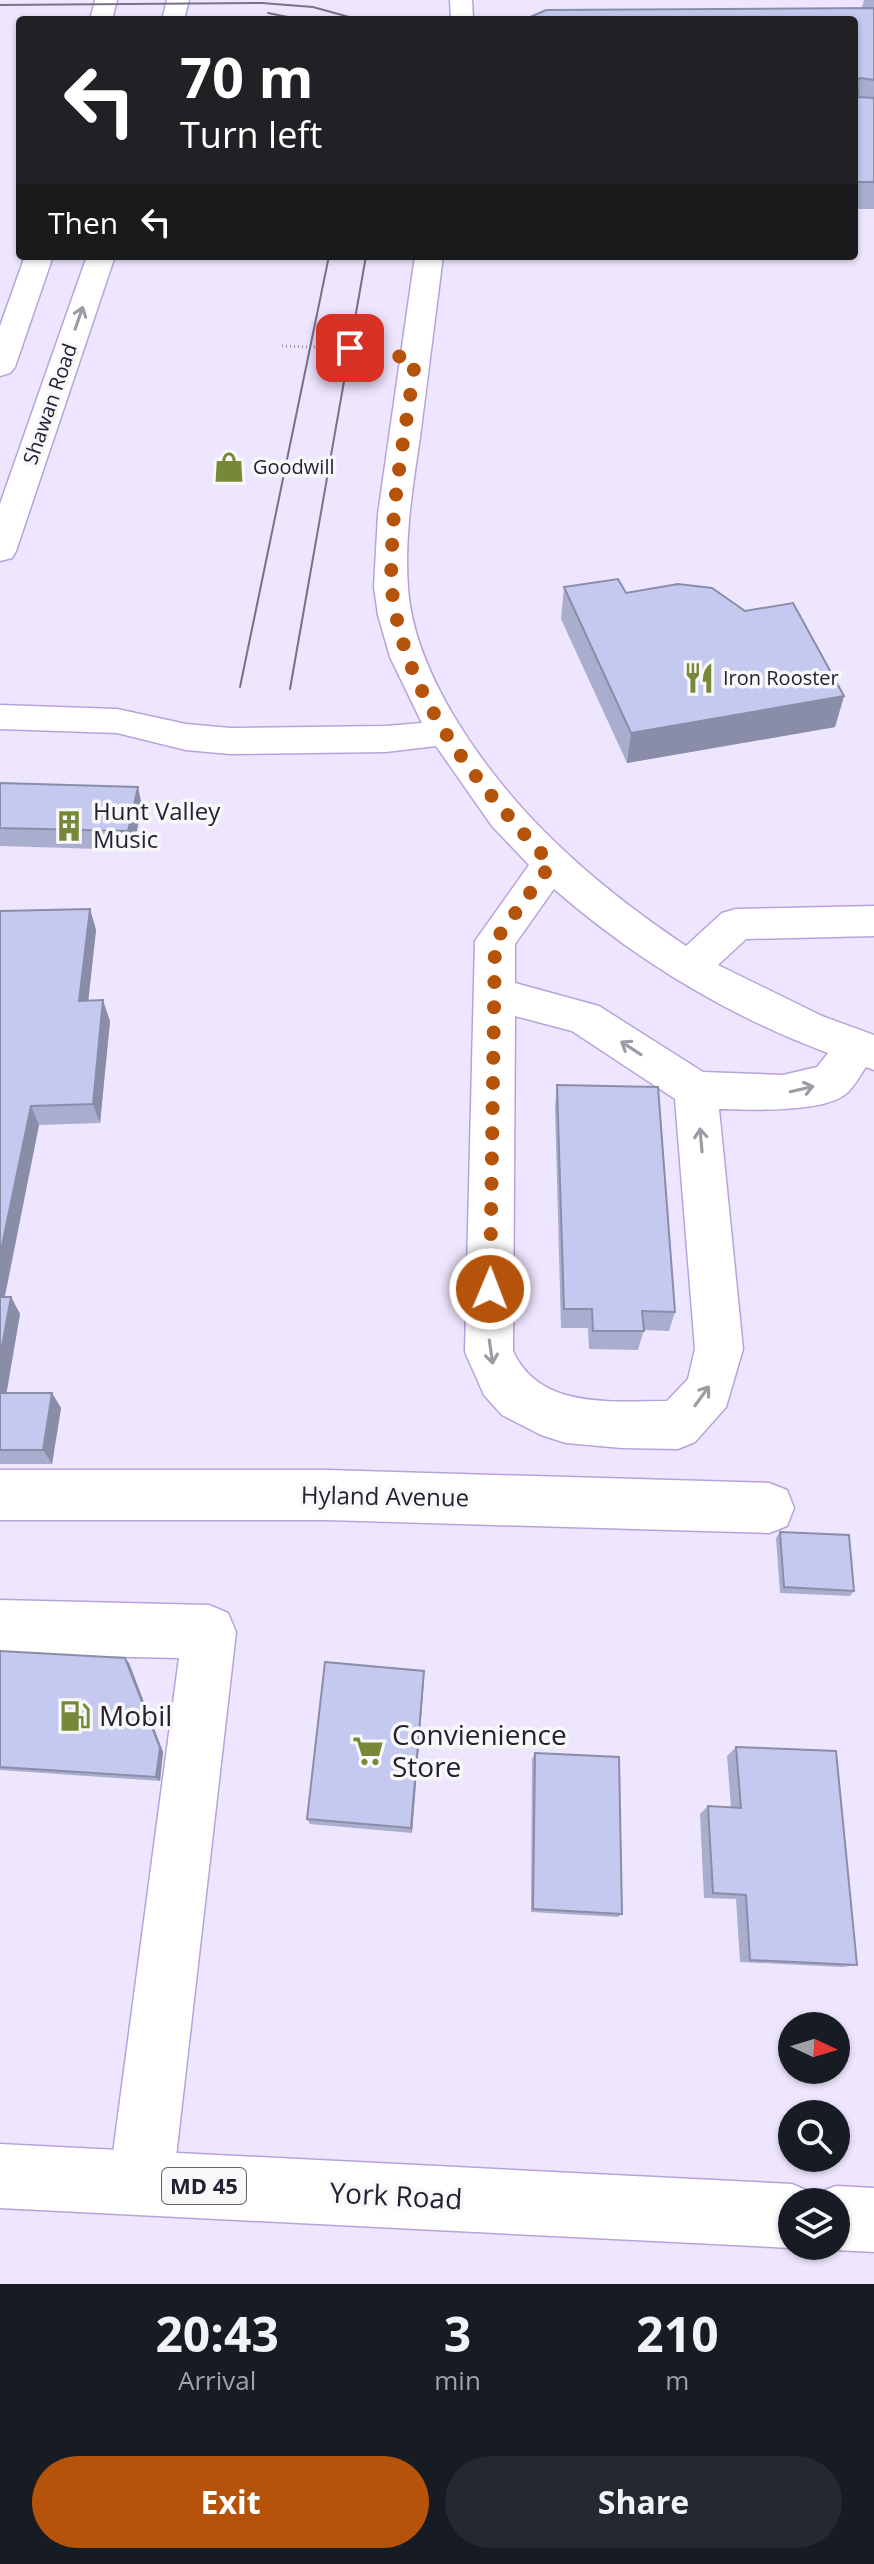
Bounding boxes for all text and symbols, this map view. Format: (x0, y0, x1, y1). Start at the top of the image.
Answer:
text: 70 m (180, 38, 314, 114)
icon: left (48, 48, 152, 152)
text: Turn left (180, 110, 322, 159)
icon: left (134, 200, 178, 244)
text: Then (48, 202, 118, 243)
one-way arrow (73, 306, 88, 331)
pin (316, 314, 384, 382)
icon: arrive (328, 326, 372, 370)
street label: Shawan Road (16, 340, 83, 468)
shop icon: Goodwill (212, 450, 246, 484)
place label: Goodwill (253, 453, 334, 480)
restaurant icon: Iron Rooster (682, 661, 716, 695)
place label: Iron Rooster (723, 664, 839, 691)
place label: Hunt Valley Music (93, 794, 221, 855)
building icon: Hunt Valley Music (52, 809, 86, 843)
one-way arrow (620, 1039, 643, 1055)
one-way arrow (789, 1081, 814, 1096)
one-way arrow (693, 1127, 708, 1154)
position arrow (448, 1247, 532, 1331)
one-way arrow (484, 1339, 499, 1364)
one-way arrow (694, 1385, 710, 1407)
street label: Hyland Avenue (301, 1478, 469, 1513)
place label: Mobil (99, 1696, 172, 1734)
fuel station icon: Mobil (58, 1699, 92, 1733)
place label: Convienience Store (392, 1715, 567, 1785)
supermarket icon: Convienience Store (351, 1734, 385, 1768)
north arrow (778, 2012, 850, 2084)
map controls (778, 2012, 850, 2260)
button: search (778, 2100, 850, 2172)
road number: MD 45 (162, 2168, 246, 2204)
street label: York Road (329, 2173, 463, 2217)
button: layers (778, 2188, 850, 2260)
text: 20:43 (155, 2301, 279, 2366)
text: 3 (444, 2301, 471, 2366)
text: 210 (636, 2301, 719, 2366)
text: Arrival (178, 2362, 256, 2398)
text: min (434, 2362, 481, 2398)
text: m (665, 2362, 689, 2398)
button: Exit (32, 2456, 429, 2548)
button: Share (445, 2456, 842, 2548)

